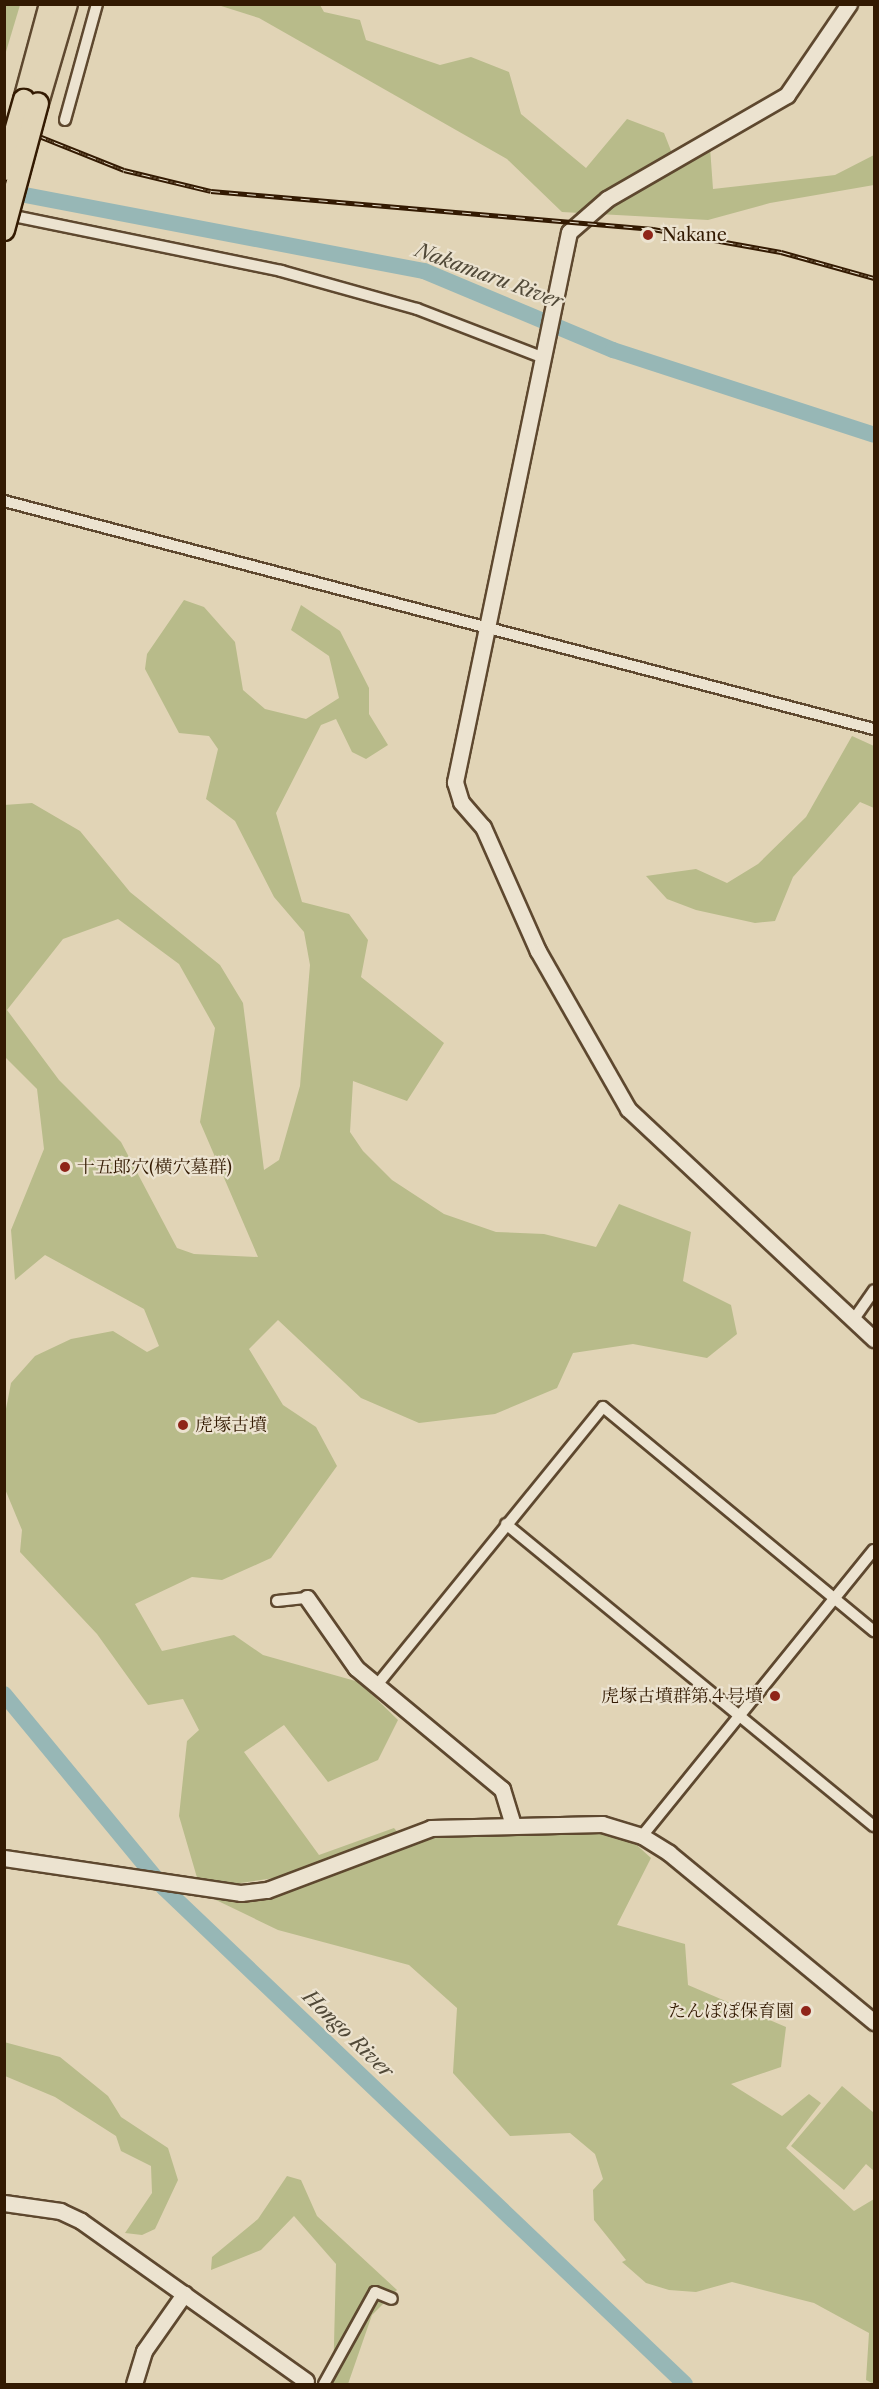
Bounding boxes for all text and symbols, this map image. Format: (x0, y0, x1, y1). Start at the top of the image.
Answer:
place label: Nakane (662, 224, 727, 246)
marker: Nakane (639, 226, 657, 244)
water label: Nakamaru River (412, 238, 566, 314)
place label: 十五郎穴(横穴墓群) (77, 1156, 232, 1178)
marker: 十五郎穴(横穴墓群) (58, 1160, 72, 1174)
place label: 虎塚古墳 (195, 1414, 267, 1436)
marker: 虎塚古墳 (176, 1418, 190, 1432)
place label: 虎塚古墳群第４号墳 (601, 1685, 763, 1707)
marker: 虎塚古墳群第４号墳 (768, 1689, 782, 1703)
water label: Hongo River (298, 1985, 398, 2083)
place label: たんぽぽ保育園 (668, 2000, 794, 2022)
marker: たんぽぽ保育園 (799, 2004, 813, 2018)

